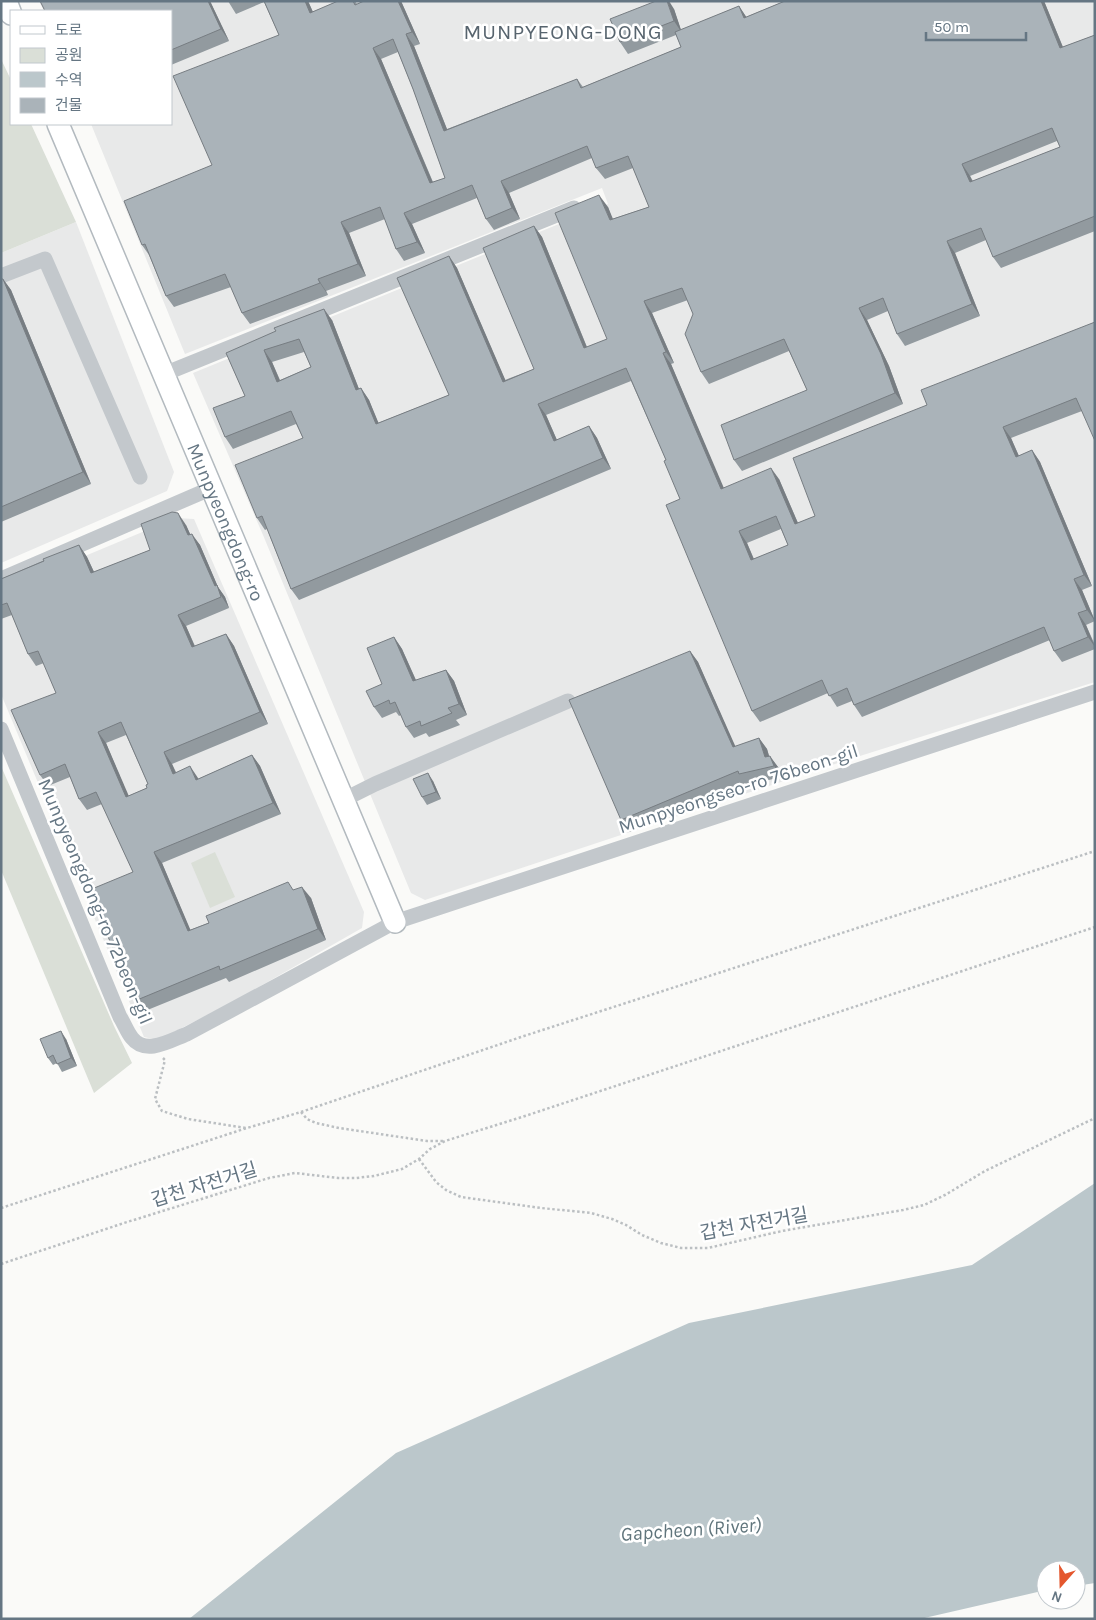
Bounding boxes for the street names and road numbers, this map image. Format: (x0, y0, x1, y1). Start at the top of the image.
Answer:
street label: Munpyeongdong-ro (182, 440, 268, 605)
street label: Munpyeongseo-ro 76beon-gil (616, 740, 861, 838)
street label: Munpyeongdong-ro 72beon-gil (33, 775, 157, 1028)
street label: 갑천 자전거길 (149, 1158, 260, 1211)
street label: 갑천 자전거길 (698, 1204, 810, 1244)

